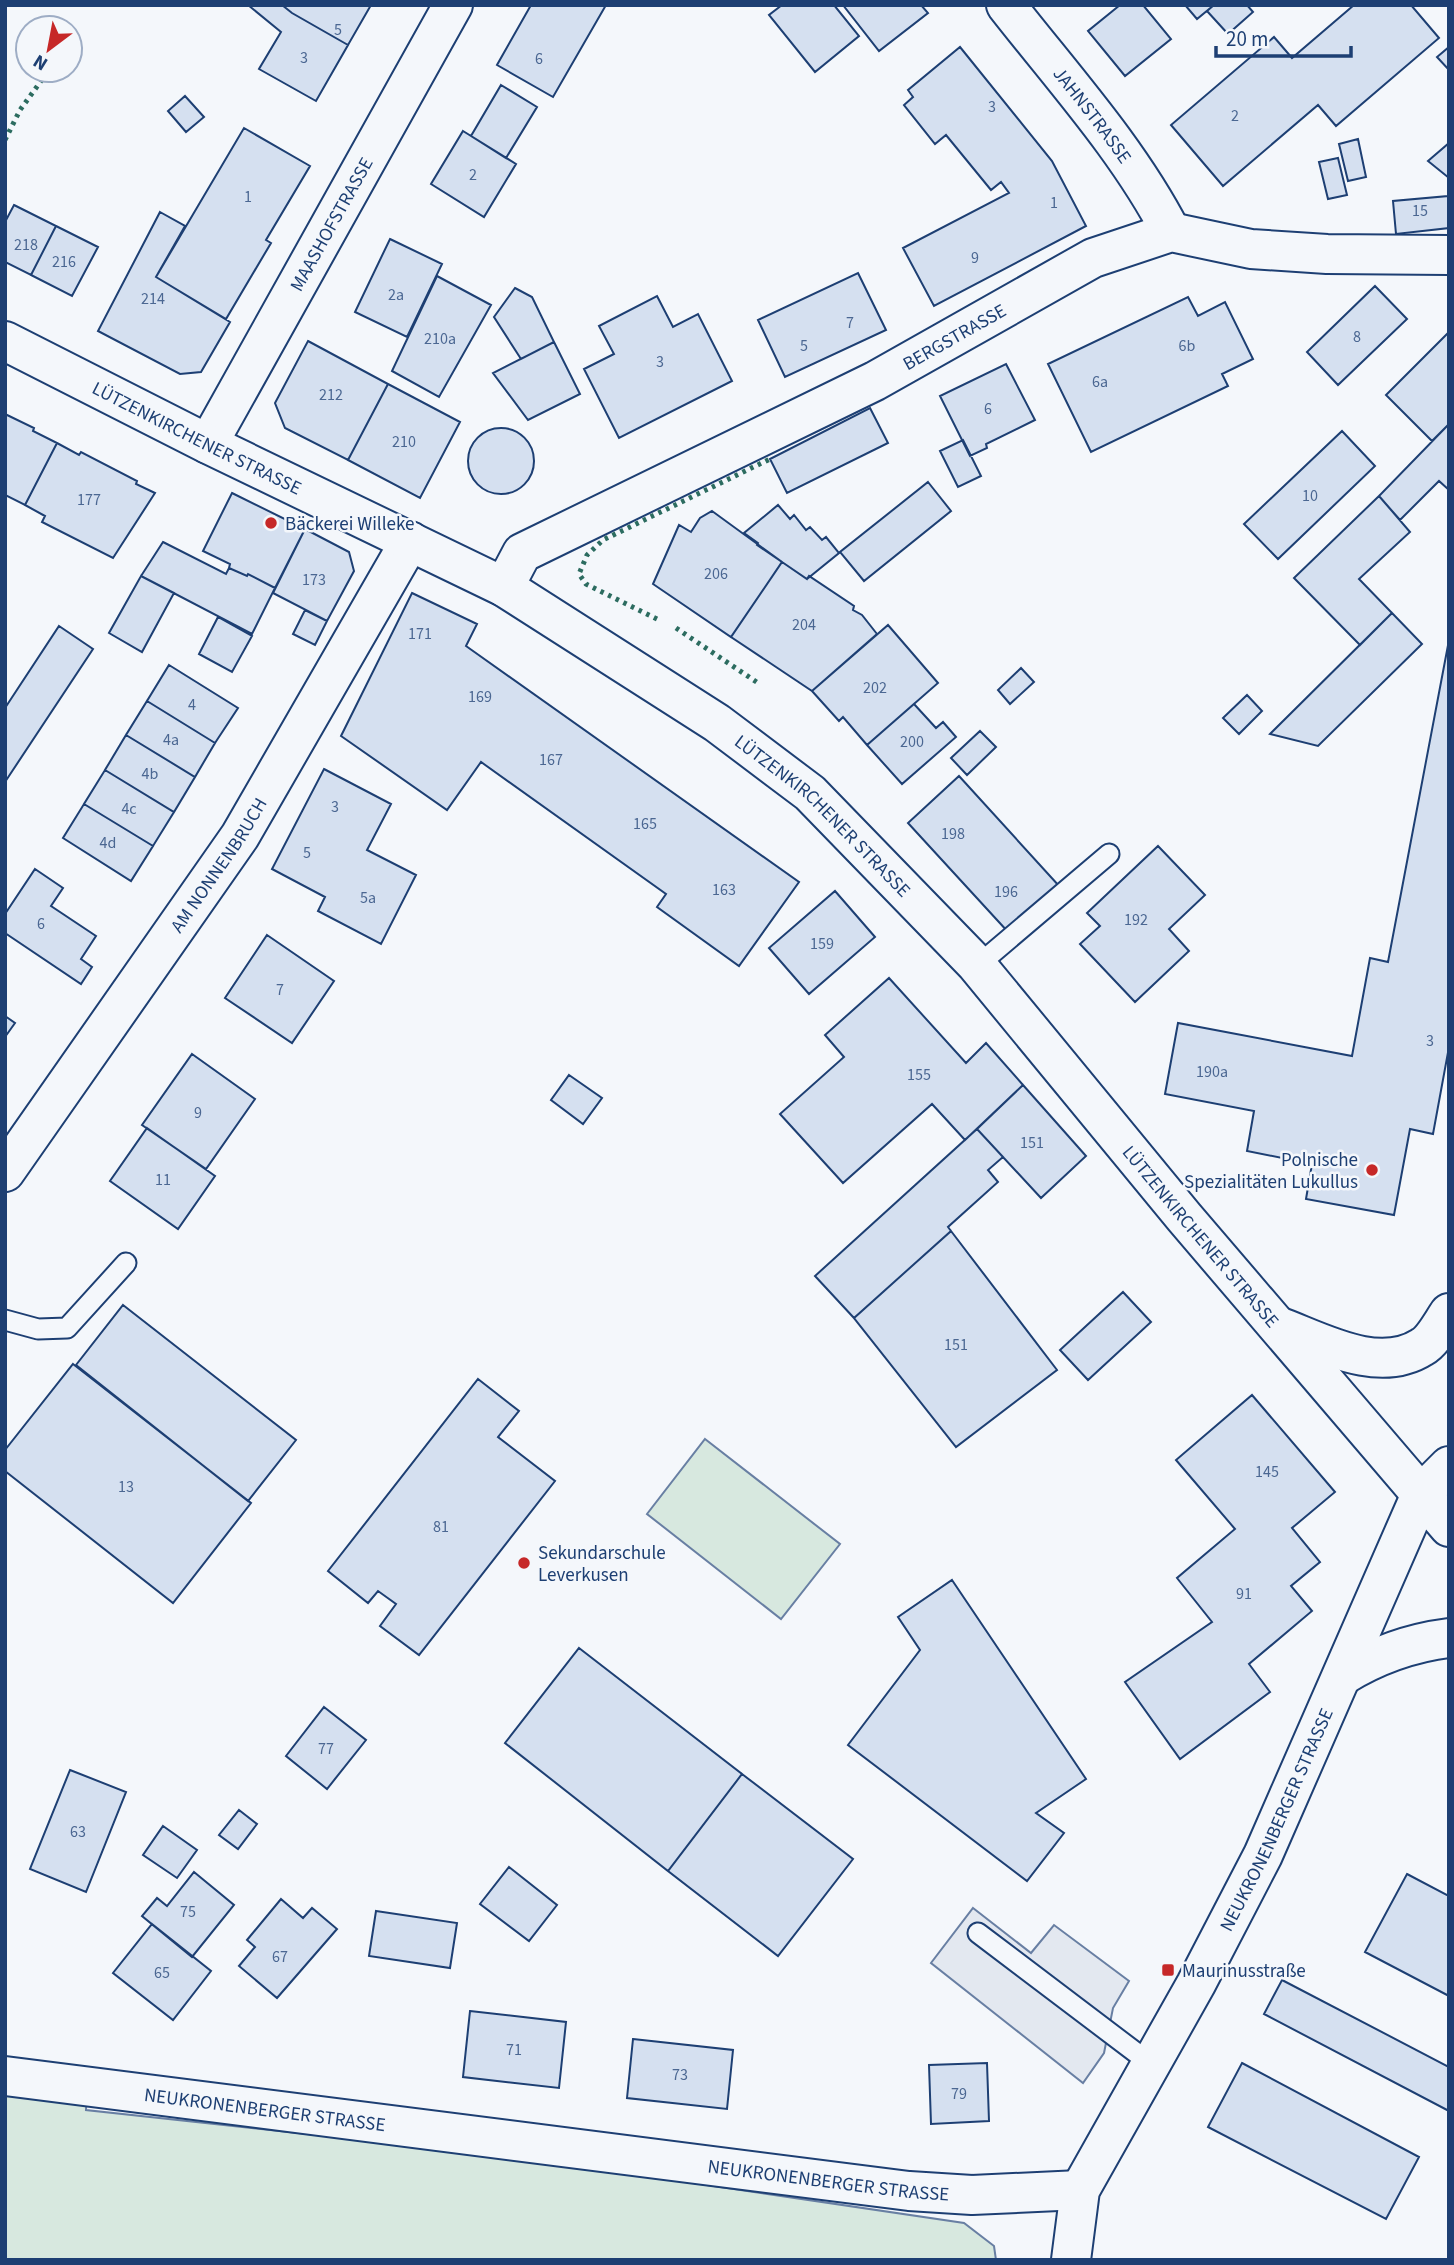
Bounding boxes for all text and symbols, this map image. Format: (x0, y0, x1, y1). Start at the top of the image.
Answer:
north arrow (14, 14, 84, 84)
scale bar (1216, 14, 1351, 58)
house number: 5 (334, 19, 342, 41)
text: 20 m (1226, 24, 1268, 54)
text: N (28, 47, 53, 77)
house number: 3 (300, 47, 308, 69)
house number: 6 (535, 48, 543, 70)
street label: JAHNSTRASSE (1046, 62, 1137, 169)
house number: 3 (988, 96, 996, 118)
house number: 2 (1231, 105, 1239, 127)
street label: MAASHOFSTRASSE (284, 153, 380, 297)
house number: 2 (469, 164, 477, 186)
house number: 1 (244, 186, 252, 208)
house number: 1 (1050, 192, 1058, 214)
house number: 15 (1412, 200, 1428, 222)
house number: 218 (14, 234, 38, 256)
house number: 9 (971, 247, 979, 269)
house number: 216 (52, 251, 76, 273)
house number: 2a (388, 284, 404, 306)
house number: 214 (141, 288, 165, 310)
street label: BERGSTRASSE (898, 298, 1012, 378)
house number: 7 (846, 312, 854, 334)
house number: 8 (1353, 326, 1361, 348)
house number: 210a (424, 328, 456, 350)
house number: 5 (800, 335, 808, 357)
house number: 6b (1179, 335, 1196, 357)
house number: 3 (656, 351, 664, 373)
house number: 6a (1092, 371, 1108, 393)
street label: LÜTZENKIRCHENER STRASSE (87, 375, 306, 502)
house number: 212 (319, 384, 343, 406)
house number: 6 (984, 398, 992, 420)
house number: 210 (392, 431, 416, 453)
house number: 10 (1302, 485, 1318, 507)
house number: 177 (77, 489, 101, 511)
place label: Bäckerei Willeke (285, 511, 414, 538)
marker: Bäckerei Willeke (263, 515, 279, 531)
house number: 206 (704, 563, 728, 585)
house number: 173 (302, 569, 326, 591)
house number: 204 (792, 614, 816, 636)
house number: 171 (408, 623, 432, 645)
house number: 202 (863, 677, 887, 699)
house number: 169 (468, 686, 492, 708)
house number: 4 (188, 694, 196, 716)
house number: 4a (163, 729, 179, 751)
street label: LÜTZENKIRCHENER STRASSE (728, 729, 916, 904)
house number: 200 (900, 731, 924, 753)
house number: 167 (539, 749, 563, 771)
house number: 4b (142, 763, 159, 785)
street label: AM NONNENBRUCH (164, 793, 274, 939)
house number: 3 (331, 796, 339, 818)
house number: 4c (121, 798, 137, 820)
house number: 165 (633, 813, 657, 835)
house number: 198 (941, 823, 965, 845)
house number: 4d (100, 832, 116, 854)
house number: 5 (303, 842, 311, 864)
house number: 163 (712, 879, 736, 901)
house number: 196 (994, 881, 1018, 903)
house number: 5a (360, 887, 376, 909)
house number: 192 (1124, 909, 1148, 931)
house number: 6 (37, 913, 45, 935)
house number: 159 (810, 933, 834, 955)
house number: 7 (276, 979, 284, 1001)
house number: 3 (1426, 1030, 1434, 1052)
house number: 190a (1196, 1061, 1228, 1083)
house number: 155 (907, 1064, 931, 1086)
house number: 9 (194, 1102, 202, 1124)
house number: 151 (1020, 1132, 1044, 1154)
street label: LÜTZENKIRCHENER STRASSE (1115, 1140, 1285, 1334)
place label: Polnische Spezialitäten Lukullus (1184, 1147, 1358, 1196)
marker: Polnische Spezialitäten Lukullus (1364, 1162, 1380, 1178)
house number: 11 (155, 1169, 171, 1191)
house number: 151 (944, 1334, 968, 1356)
house number: 145 (1255, 1461, 1279, 1483)
house number: 13 (118, 1476, 134, 1498)
house number: 81 (433, 1516, 449, 1538)
place label: Sekundarschule Leverkusen (538, 1540, 666, 1589)
marker: Sekundarschule Leverkusen (516, 1555, 532, 1571)
house number: 91 (1236, 1583, 1252, 1605)
street label: NEUKRONENBERGER STRASSE (1214, 1704, 1341, 1936)
house number: 77 (318, 1738, 334, 1760)
house number: 63 (70, 1821, 86, 1843)
house number: 75 (180, 1901, 196, 1923)
house number: 67 (272, 1946, 288, 1968)
place label: Maurinusstraße (1182, 1958, 1306, 1985)
house number: 65 (154, 1962, 170, 1984)
marker: Maurinusstraße (1160, 1962, 1176, 1978)
house number: 71 (506, 2039, 522, 2061)
house number: 73 (672, 2064, 688, 2086)
street label: NEUKRONENBERGER STRASSE (142, 2082, 387, 2139)
house number: 79 (951, 2083, 967, 2105)
street label: NEUKRONENBERGER STRASSE (706, 2153, 950, 2209)

